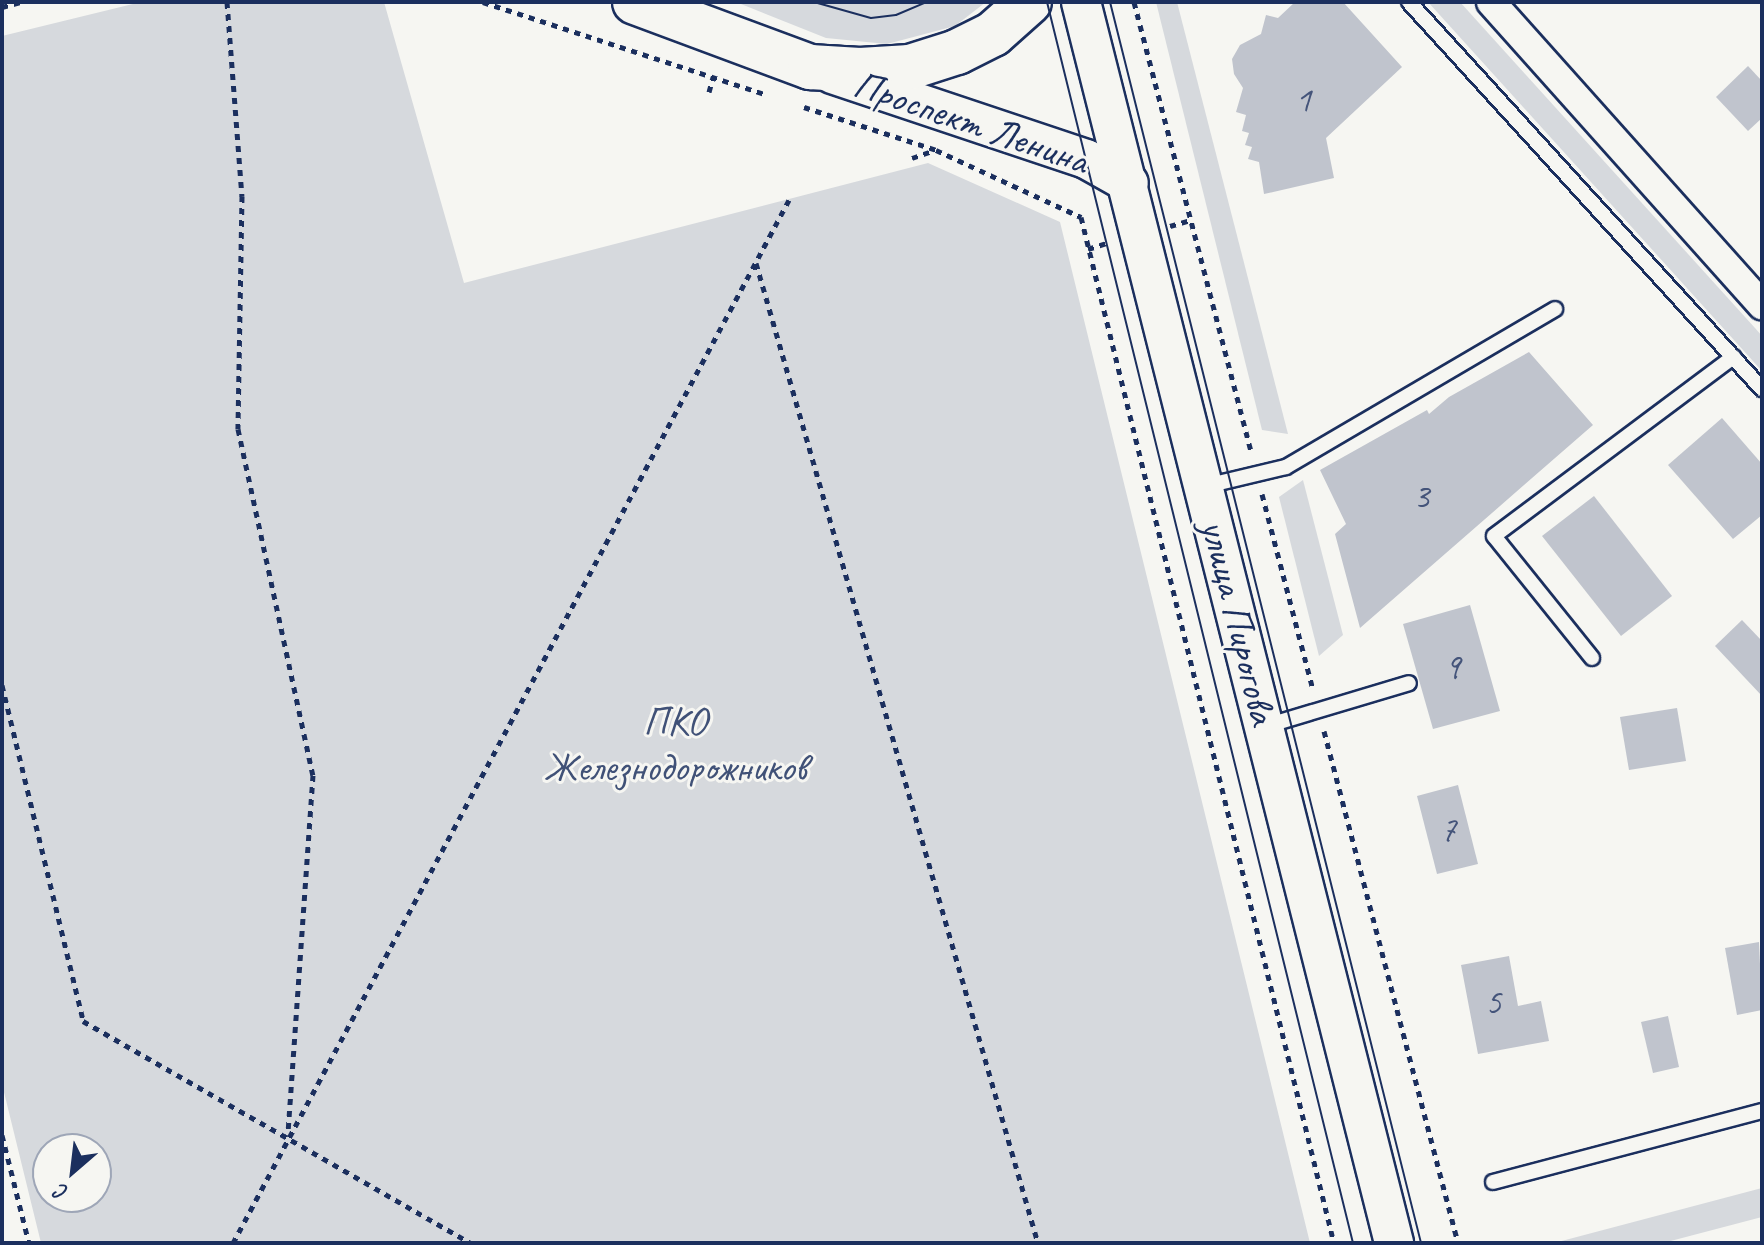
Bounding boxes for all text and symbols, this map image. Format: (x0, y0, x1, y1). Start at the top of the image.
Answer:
street label: Проспект Ленина (846, 59, 1096, 185)
house number: 1 (1295, 78, 1311, 122)
house number: 3 (1413, 475, 1429, 519)
street label: улица Пирогова (1190, 514, 1288, 730)
house number: 9 (1444, 645, 1460, 689)
park label: ПКО Железнодорожников (544, 697, 806, 791)
house number: 7 (1440, 808, 1456, 852)
house number: 5 (1485, 981, 1501, 1025)
north arrow (32, 1133, 112, 1213)
text: С (50, 1178, 73, 1207)

